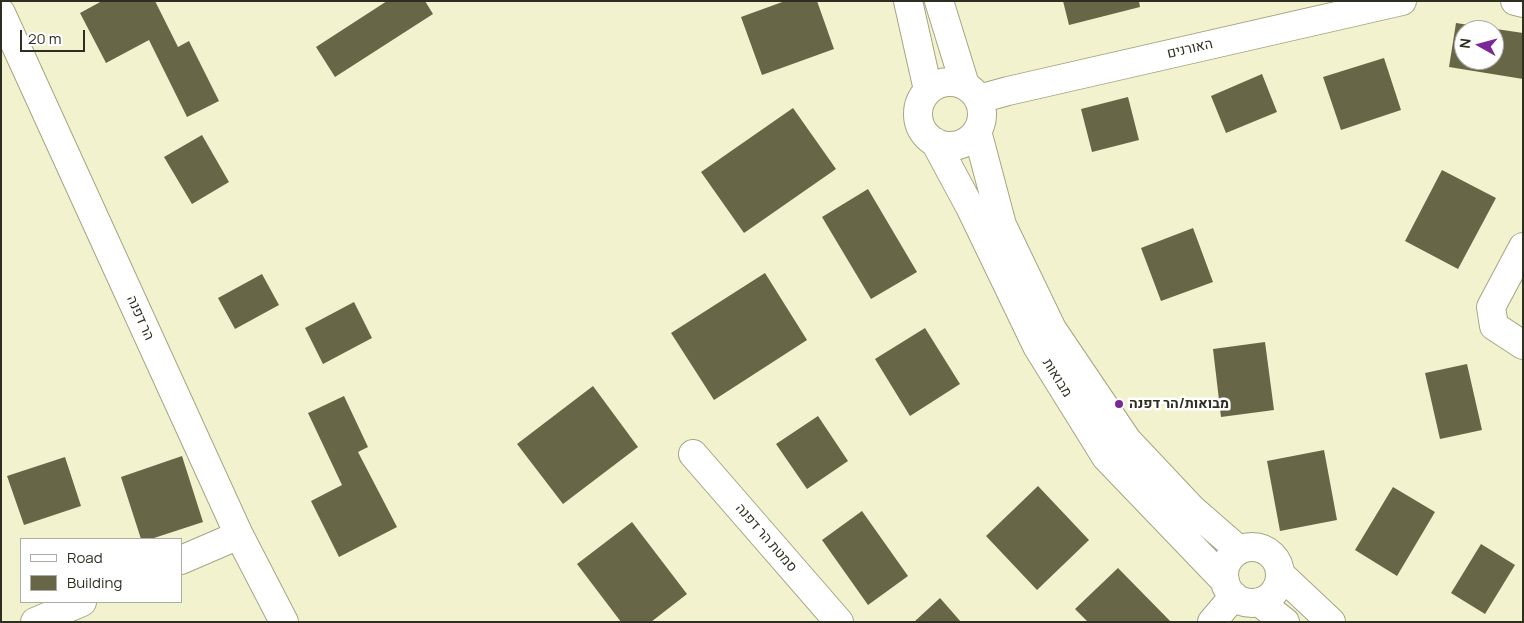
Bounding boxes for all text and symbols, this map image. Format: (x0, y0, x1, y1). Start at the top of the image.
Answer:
scale bar (22, 20, 88, 52)
north arrow (1454, 20, 1504, 70)
text: 20 m (28, 28, 61, 49)
street label: האורנים (1166, 36, 1214, 62)
text: N (1455, 37, 1475, 49)
street label: הר דפנה (123, 293, 157, 343)
street label: מבואות (1039, 356, 1075, 400)
place label: מבואות/הר דפנה (1129, 396, 1229, 412)
marker: מבואות/הר דפנה (1113, 398, 1125, 410)
street label: סמטת הר דפנה (732, 500, 800, 576)
legend (20, 538, 182, 603)
text: Road (67, 547, 103, 568)
text: Building (67, 572, 122, 593)

